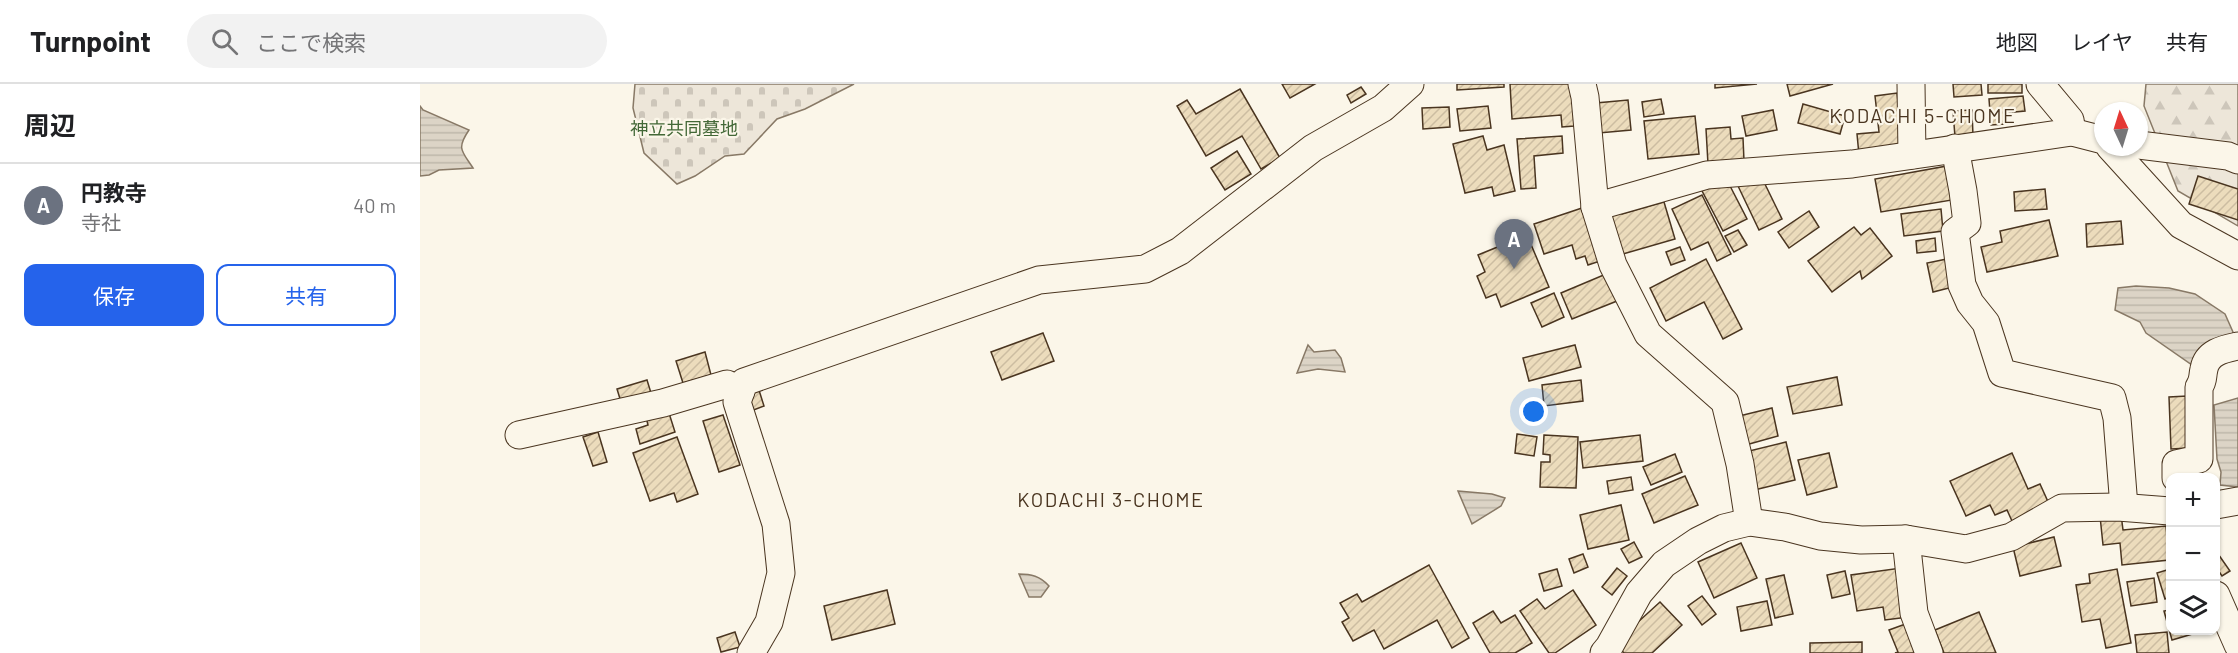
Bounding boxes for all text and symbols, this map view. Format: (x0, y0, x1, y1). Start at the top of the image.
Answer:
search box (187, 14, 607, 68)
text: Turnpoint (30, 24, 151, 58)
icon: search (208, 25, 241, 58)
text: ここで検索 (256, 29, 366, 55)
text: 地図 (1996, 29, 2038, 54)
text: レイヤ (2071, 29, 2133, 54)
text: 共有 (2166, 29, 2208, 54)
north arrow (2094, 102, 2148, 156)
district label: KODACHI 5-CHOME (1829, 103, 2017, 127)
text: 周辺 (24, 109, 76, 140)
park label: 神立共同墓地 (630, 117, 738, 139)
text: 円教寺 (81, 179, 147, 205)
text: A (37, 193, 50, 217)
text: 40 m (353, 193, 396, 217)
text: 寺社 (81, 210, 121, 234)
pin: A (1494, 220, 1534, 269)
button: 保存 (24, 264, 204, 326)
button: 共有 (216, 264, 396, 326)
your location (1519, 397, 1548, 426)
map controls (2166, 473, 2220, 635)
button: + (2166, 473, 2220, 527)
district label: KODACHI 3-CHOME (1017, 487, 1205, 511)
button: − (2166, 527, 2220, 581)
button: layers (2166, 581, 2220, 635)

